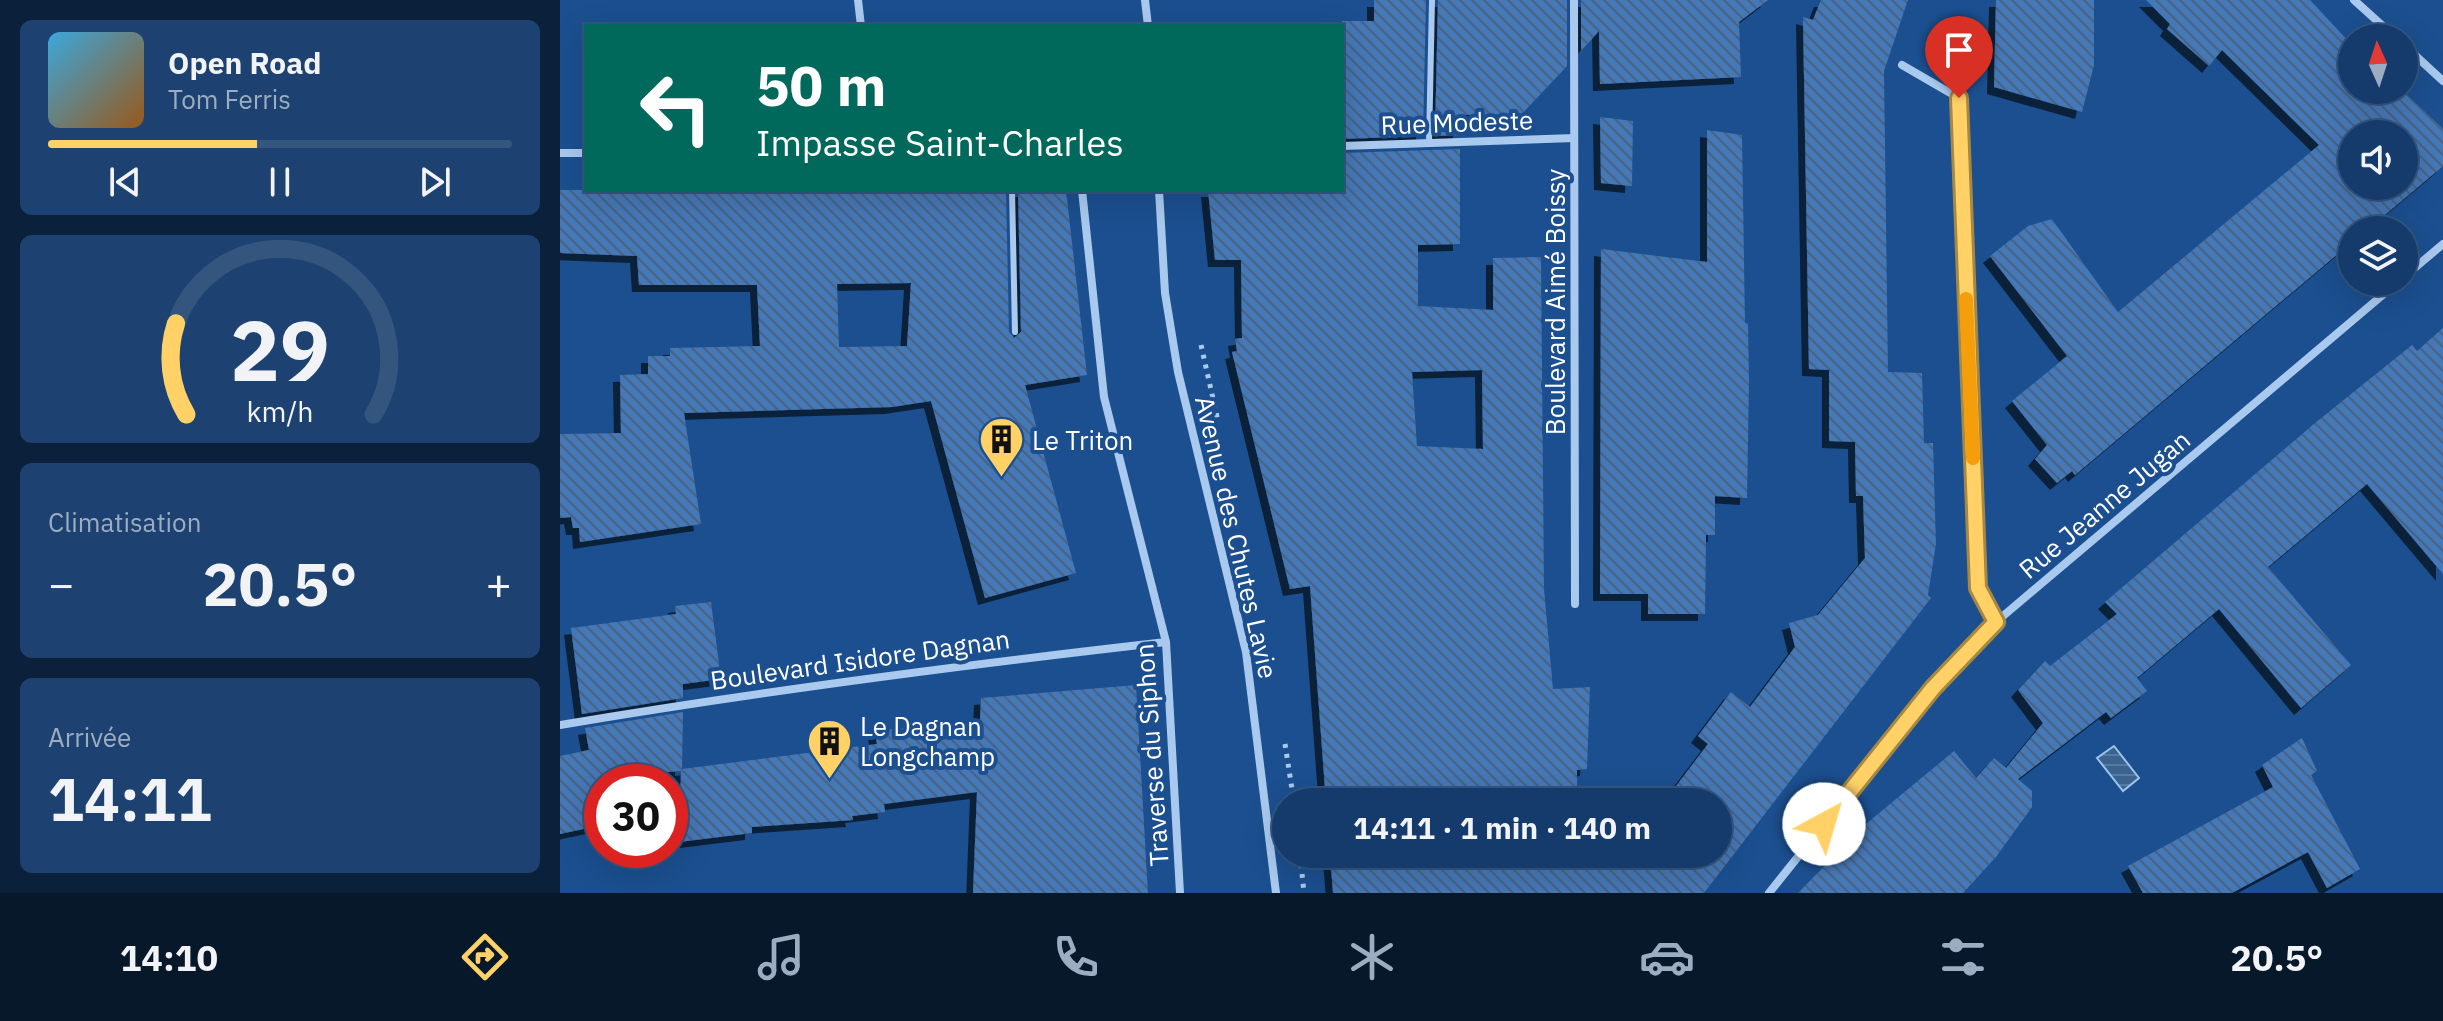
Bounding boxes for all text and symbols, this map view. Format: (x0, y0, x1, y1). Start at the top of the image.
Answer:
pin (1925, 16, 1993, 98)
north arrow (2338, 24, 2418, 104)
map controls (2338, 24, 2418, 296)
icon: arrive (1937, 28, 1981, 72)
text: Open Road (168, 43, 321, 82)
text: 50 m (756, 49, 886, 121)
icon: left (624, 56, 728, 160)
text: Tom Ferris (168, 82, 291, 116)
street label: Rue Modeste (1380, 102, 1534, 142)
text: Impasse Saint-Charles (756, 119, 1124, 166)
button: sound (2338, 120, 2418, 200)
icon: previous (103, 160, 147, 204)
icon: pause (258, 160, 302, 204)
icon: next (413, 160, 457, 204)
street label: Boulevard Aimé Boissy (1538, 169, 1572, 435)
button: layers (2338, 216, 2418, 296)
text: 29 (230, 296, 330, 404)
street label: Avenue des Chutes Lavie (1188, 392, 1286, 682)
text: km/h (246, 393, 314, 430)
building icon: Le Triton (977, 416, 1025, 479)
street label: Rue Jeanne Jugan (2011, 422, 2197, 586)
place label: Le Triton (1032, 423, 1133, 457)
text: Climatisation (48, 505, 201, 539)
text: 20.5° (203, 544, 357, 623)
text: − (48, 555, 74, 612)
text: + (486, 555, 512, 612)
street label: Boulevard Isidore Dagnan (708, 621, 1012, 697)
street label: Traverse du Siphon (1126, 643, 1176, 867)
place label: Le Dagnan Longchamp (860, 709, 995, 773)
building icon: Le Dagnan Longchamp (805, 717, 853, 780)
text: Arrivée (48, 720, 131, 754)
text: 14:11 (48, 759, 212, 838)
speed limit sign: 30 (584, 764, 688, 868)
position arrow (1782, 782, 1866, 866)
text: 14:11 · 1 min · 140 m (1353, 808, 1651, 847)
icon: directions (457, 929, 513, 985)
icon: music (753, 929, 809, 985)
icon: phone (1048, 929, 1104, 985)
icon: climate (1344, 929, 1400, 985)
icon: car (1639, 929, 1695, 985)
icon: filters (1935, 929, 1991, 985)
text: 14:10 (120, 934, 218, 981)
text: 20.5° (2230, 934, 2323, 981)

